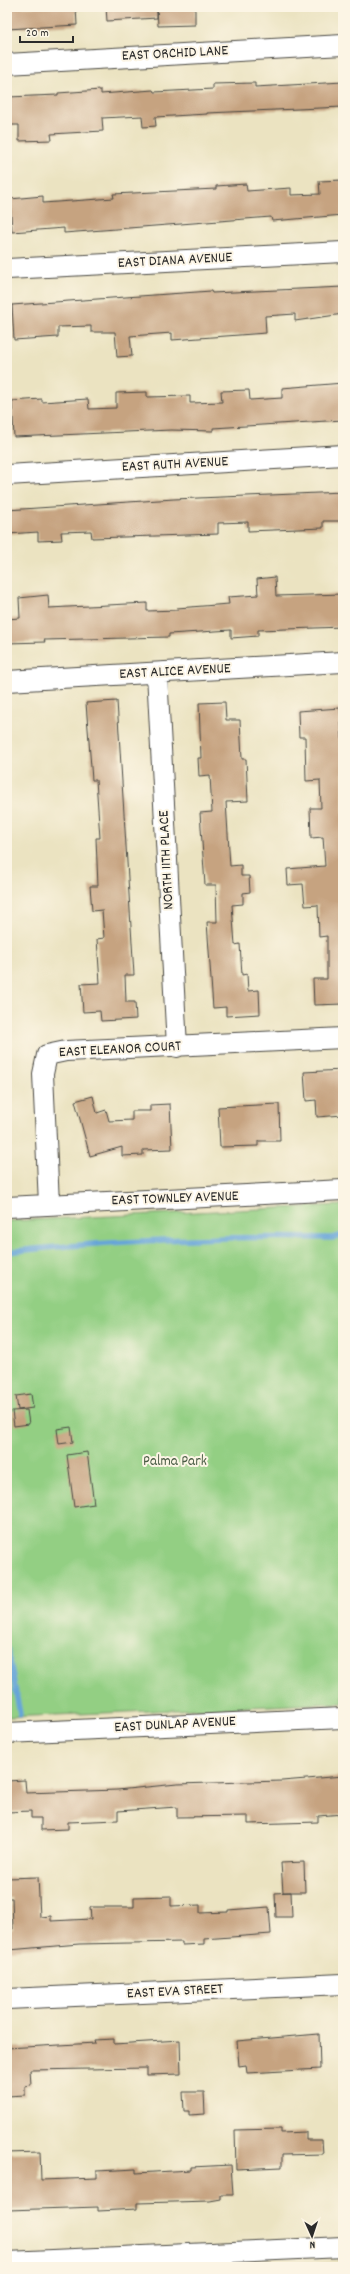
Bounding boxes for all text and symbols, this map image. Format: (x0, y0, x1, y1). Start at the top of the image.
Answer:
scale bar (20, 18, 73, 44)
text: 20 m (26, 25, 49, 42)
street label: EAST ORCHID LANE (121, 40, 229, 68)
street label: EAST DIANA AVENUE (117, 247, 233, 275)
street label: EAST RUTH AVENUE (121, 451, 229, 479)
street label: EAST ALICE AVENUE (119, 658, 231, 686)
street label: NORTH 11TH PLACE (153, 810, 181, 910)
street label: EAST ELEANOR COURT (58, 1036, 182, 1064)
street label: EAST TOWNLEY AVENUE (111, 1186, 239, 1212)
park label: Palma Park (143, 1451, 207, 1473)
street label: EAST DUNLAP AVENUE (114, 1711, 237, 1739)
street label: EAST EVA STREET (126, 1978, 224, 2006)
north arrow (292, 2216, 332, 2256)
text: N (309, 2236, 316, 2252)

